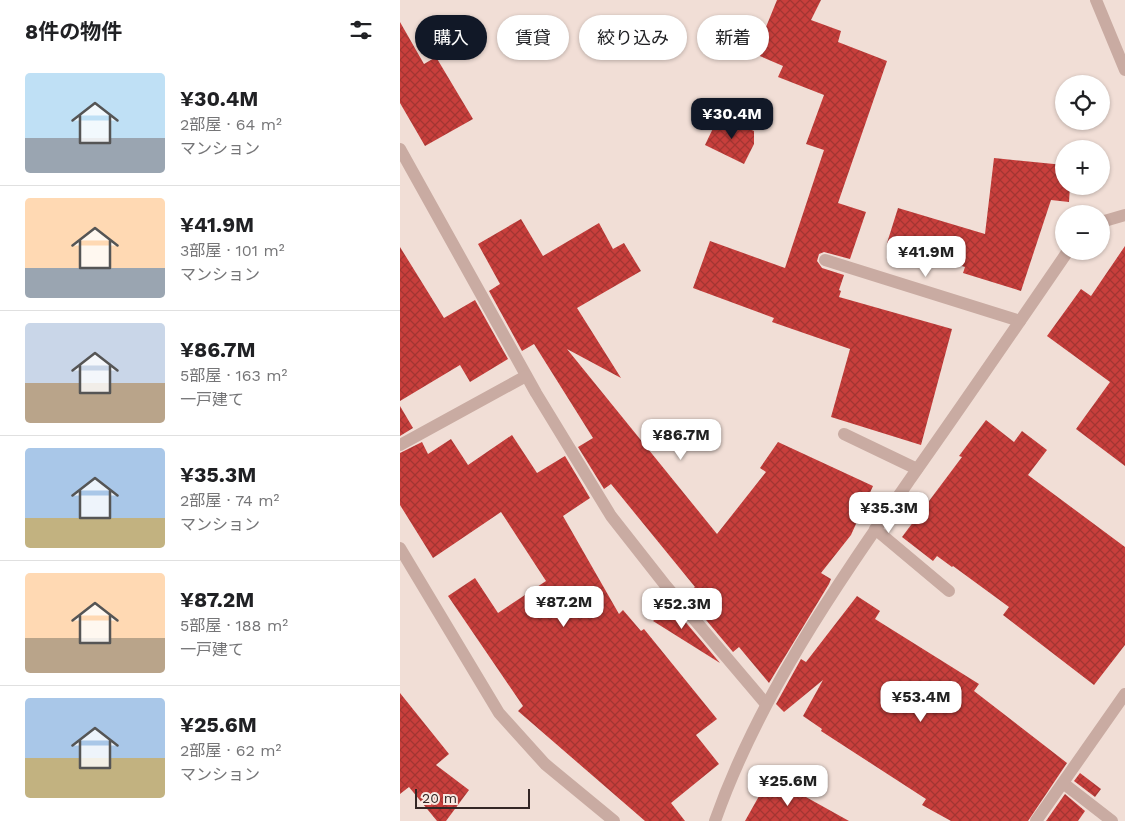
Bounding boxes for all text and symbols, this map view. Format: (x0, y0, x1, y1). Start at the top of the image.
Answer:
chip: 購入 (415, 15, 487, 60)
chip: 賃貸 (497, 15, 569, 60)
chip: 絞り込み (579, 15, 687, 60)
chip: 新着 (697, 15, 769, 60)
icon: filters (347, 16, 375, 44)
text: 8件の物件 (25, 19, 122, 44)
map controls (1055, 75, 1110, 260)
button: locate (1055, 75, 1110, 130)
text: ¥30.4M (180, 86, 258, 111)
icon: home (65, 93, 125, 153)
pin: ¥30.4M (691, 98, 773, 140)
text: ¥30.4M (702, 104, 762, 123)
text: 2部屋 · 64 m² (180, 115, 282, 134)
text: マンション (180, 139, 260, 158)
button: + (1055, 140, 1110, 195)
button: − (1055, 205, 1110, 260)
text: ¥41.9M (180, 212, 254, 237)
icon: home (65, 218, 125, 278)
pin: ¥41.9M (885, 236, 967, 278)
text: 3部屋 · 101 m² (180, 241, 285, 260)
text: ¥41.9M (898, 242, 954, 261)
text: マンション (180, 265, 260, 284)
text: ¥86.7M (180, 337, 256, 362)
icon: home (65, 343, 125, 403)
text: 5部屋 · 163 m² (180, 366, 287, 385)
text: 一戸建て (180, 390, 244, 409)
pin: ¥86.7M (640, 418, 722, 461)
text: ¥86.7M (652, 425, 710, 444)
text: ¥35.3M (180, 462, 256, 487)
icon: home (65, 468, 125, 528)
text: 2部屋 · 74 m² (180, 491, 279, 510)
pin: ¥35.3M (848, 492, 930, 534)
text: ¥35.3M (860, 498, 918, 517)
text: マンション (180, 515, 260, 534)
pin: ¥87.2M (523, 586, 605, 628)
text: ¥87.2M (180, 587, 254, 612)
pin: ¥52.3M (641, 588, 723, 630)
text: ¥87.2M (536, 592, 592, 611)
icon: home (65, 593, 125, 653)
text: ¥52.3M (653, 594, 711, 613)
text: 5部屋 · 188 m² (180, 616, 288, 635)
text: 一戸建て (180, 640, 244, 659)
pin: ¥53.4M (880, 680, 962, 723)
text: ¥53.4M (892, 687, 950, 706)
text: ¥25.6M (180, 712, 257, 737)
icon: home (65, 718, 125, 778)
text: 2部屋 · 62 m² (180, 741, 281, 760)
pin: ¥25.6M (747, 764, 829, 807)
text: マンション (180, 765, 260, 784)
text: ¥25.6M (759, 771, 817, 790)
scale bar (415, 786, 530, 809)
text: 20 m (422, 790, 457, 806)

